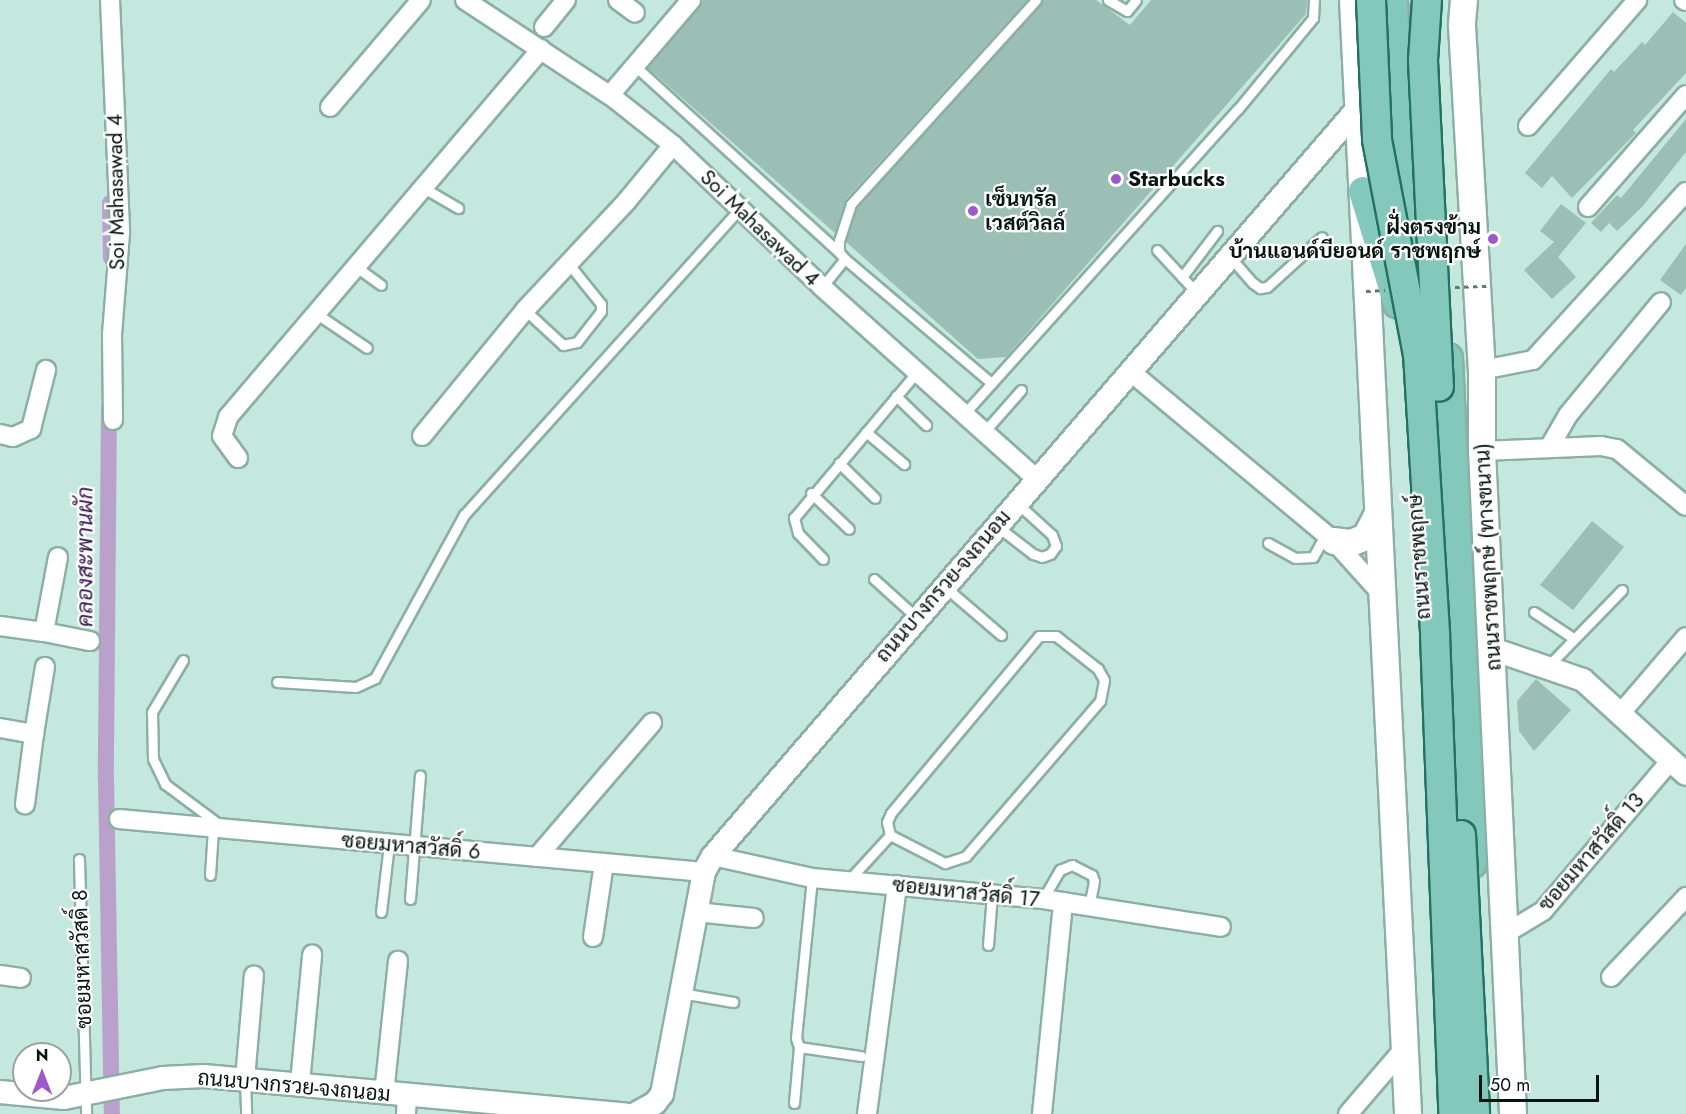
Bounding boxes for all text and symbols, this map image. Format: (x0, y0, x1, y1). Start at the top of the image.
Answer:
street label: Soi Mahasawad 4 (102, 114, 130, 270)
street label: Soi Mahasawad 4 (695, 165, 825, 291)
place label: Starbucks (1128, 166, 1225, 192)
marker: Starbucks (1109, 172, 1123, 186)
place label: เซ็นทรัล เวสต์วิลล์ (985, 186, 1065, 236)
marker: เซ็นทรัล เวสต์วิลล์ (966, 204, 980, 218)
place label: ฝั่งตรงข้าม บ้านแอนด์บียอนด์ ราชพฤกษ์ (1229, 214, 1481, 264)
marker: ฝั่งตรงข้าม บ้านแอนด์บียอนด์ ราชพฤกษ์ (1486, 232, 1500, 246)
street label: ถนนราชพฤกษ์ (ทางขนาน) (1469, 443, 1507, 671)
water label: คลองสะพานผัก (72, 487, 98, 627)
street label: ถนนราชพฤกษ์ (1402, 493, 1436, 621)
street label: ถนนบางกรวย-จงถนอม (870, 505, 1016, 667)
street label: ซอยมหาสวัสดิ์ 13 (1533, 788, 1649, 916)
street label: ซอยมหาสวัสดิ์ 6 (340, 827, 482, 865)
street label: ซอยมหาสวัสดิ์ 17 (891, 872, 1041, 912)
street label: ซอยมหาสวัสดิ์ 8 (67, 889, 97, 1029)
north arrow (12, 1042, 72, 1102)
text: N (36, 1044, 48, 1067)
scale bar (1482, 1063, 1602, 1101)
street label: ถนนบางกรวย-จงถนอม (196, 1065, 392, 1107)
text: 50 m (1490, 1072, 1530, 1098)

